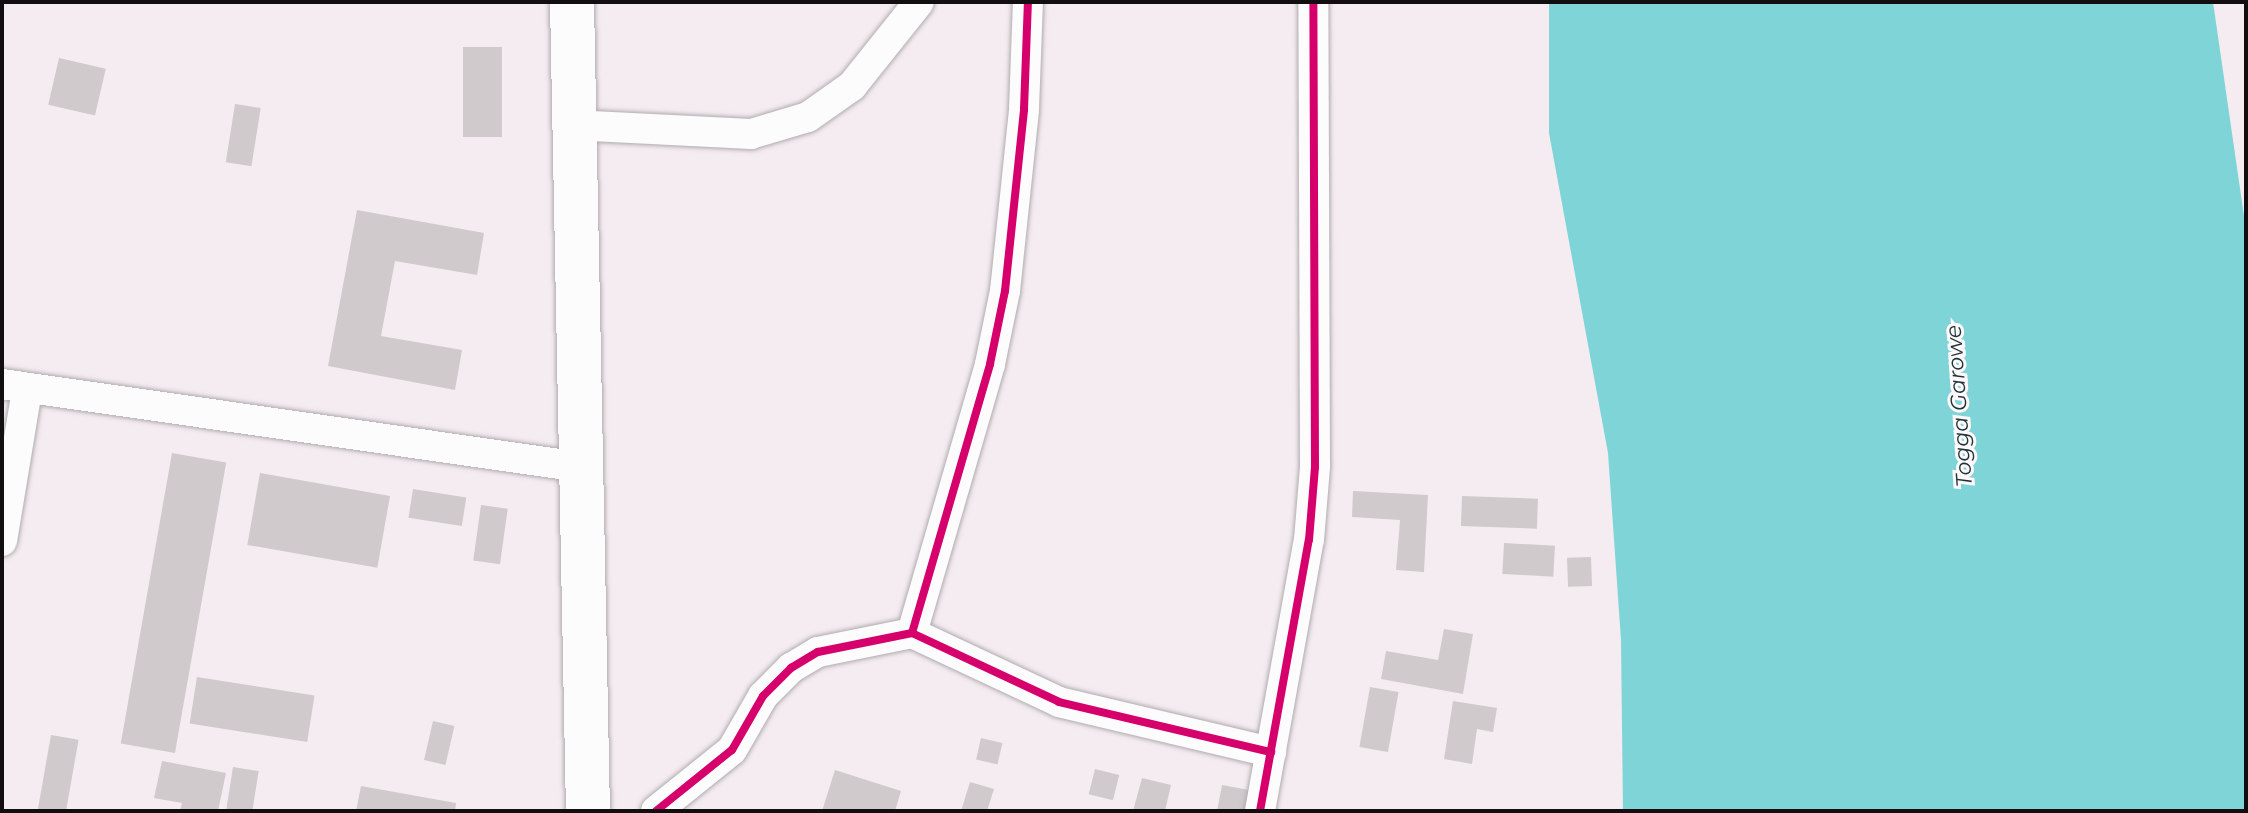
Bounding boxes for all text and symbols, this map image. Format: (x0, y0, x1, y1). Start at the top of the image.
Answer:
water label: Togga Garowe (1940, 324, 1978, 488)

